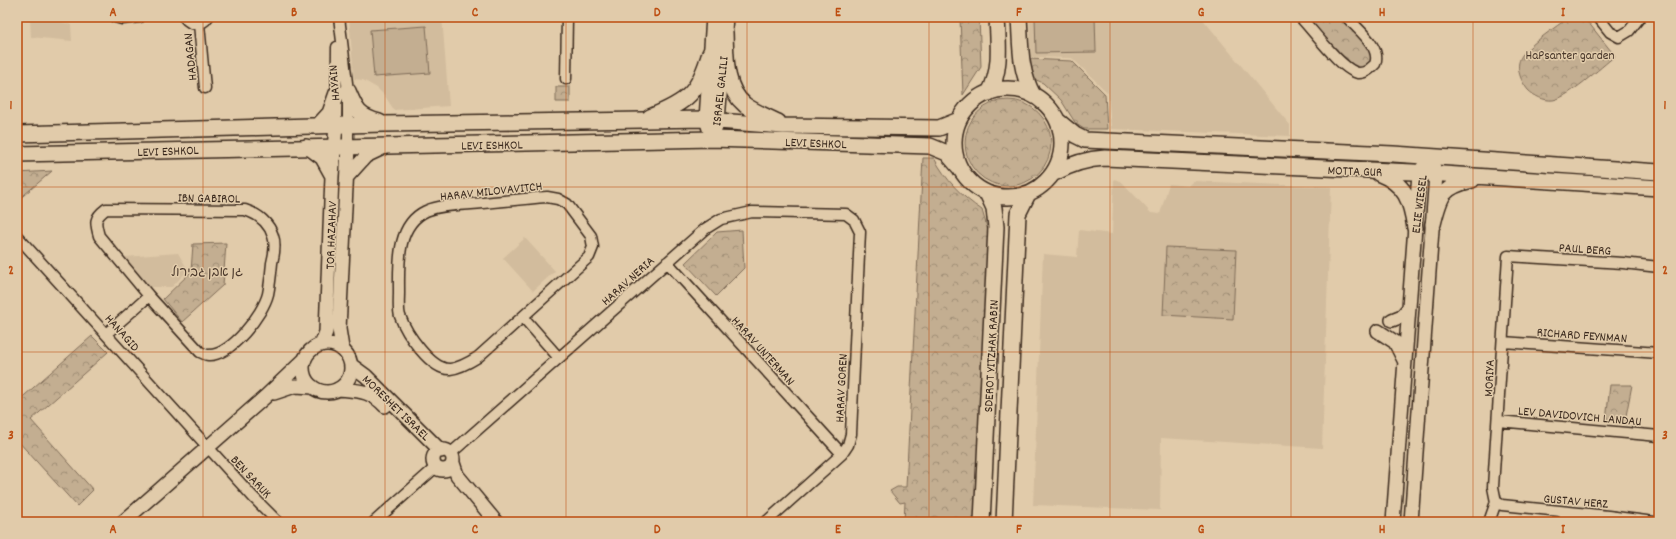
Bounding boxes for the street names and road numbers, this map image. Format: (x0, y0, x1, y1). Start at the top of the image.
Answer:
street label: HADAGAN (180, 32, 203, 81)
street label: ISRAEL GALILI (708, 56, 735, 127)
street label: HAYAIN (324, 64, 347, 102)
street label: LEVI ESHKOL (785, 134, 848, 155)
street label: LEVI ESHKOL (461, 136, 524, 157)
street label: LEVI ESHKOL (137, 142, 200, 163)
street label: MOTTA GUR (1327, 162, 1383, 183)
street label: ELIE WIESEL (1407, 173, 1434, 234)
street label: HARAV MILOVAVITCH (439, 178, 543, 207)
street label: IBN GABIROL (178, 189, 241, 210)
street label: TOR HAZAHAV (322, 200, 343, 270)
street label: PAUL BERG (1558, 239, 1612, 262)
street label: HARAV NERIA (598, 253, 660, 311)
street label: SDEROT YITZHAK RABIN (980, 299, 1005, 413)
street label: HANAGID (99, 311, 143, 357)
street label: HARAV UNTERMAN (726, 313, 799, 391)
street label: RICHARD FEYNMAN (1536, 324, 1628, 349)
street label: HARAV GOREN (831, 353, 854, 423)
street label: MORIYA (1480, 359, 1501, 397)
street label: MORESHET ISRAEL (357, 371, 434, 447)
street label: LEV DAVIDOVICH LANDAU (1517, 403, 1642, 432)
street label: BEN SARUK (225, 452, 275, 504)
street label: GUSTAV HERZ (1543, 490, 1609, 515)

